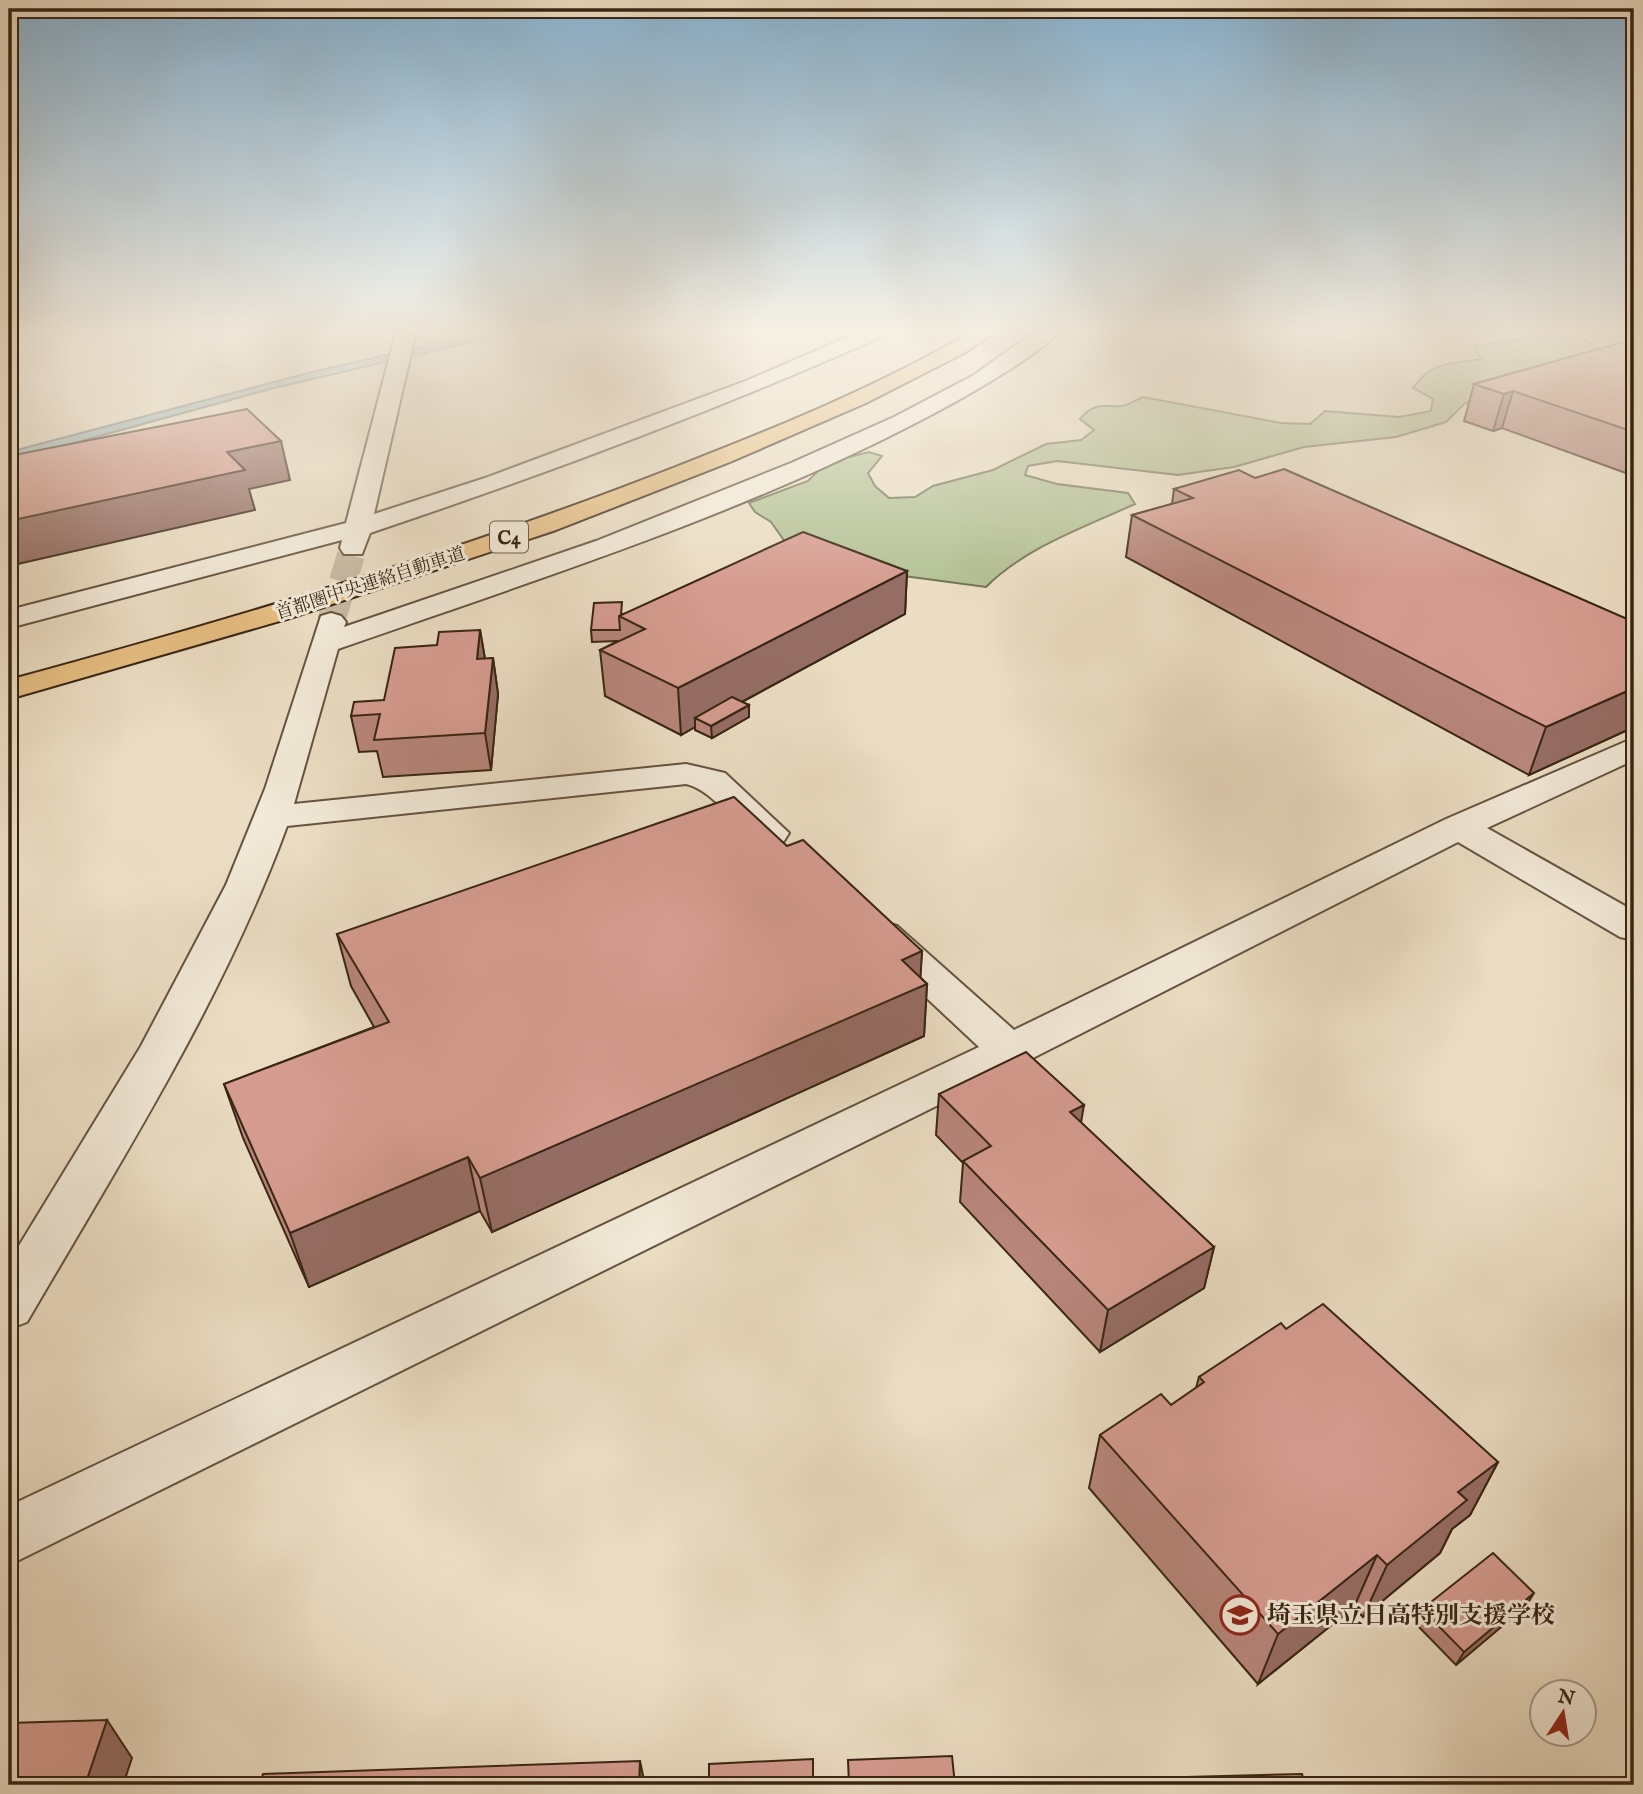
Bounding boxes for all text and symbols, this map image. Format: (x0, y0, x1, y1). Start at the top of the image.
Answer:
road number: C4 (490, 522, 528, 552)
street label: 首都圏中央連絡自動車道 (273, 543, 468, 626)
school or university icon: 埼玉県立日高特別支援学校 (1219, 1594, 1261, 1636)
place label: 埼玉県立日高特別支援学校 (1267, 1601, 1555, 1632)
north arrow (1528, 1678, 1598, 1748)
text: N (1555, 1685, 1577, 1712)

